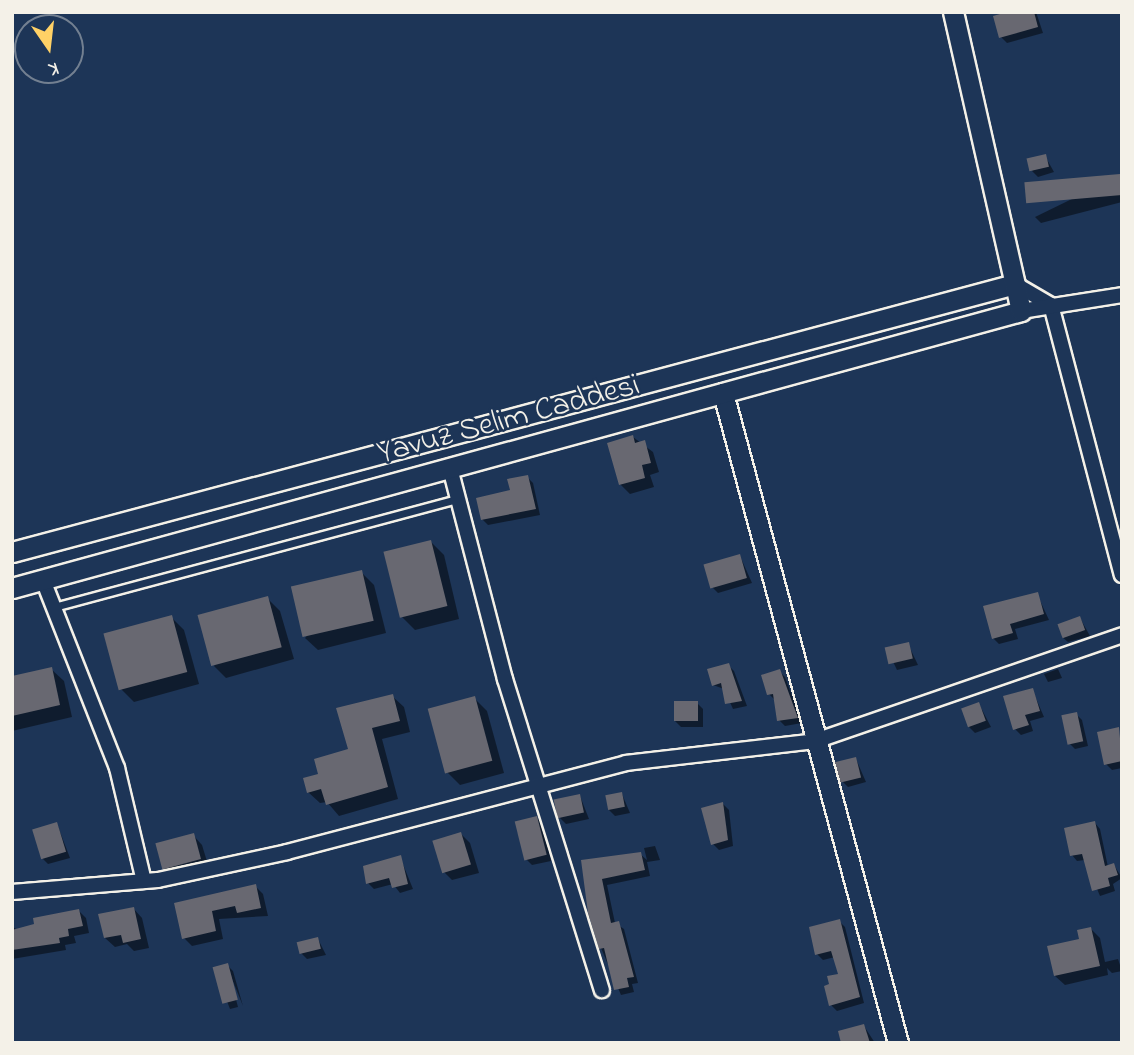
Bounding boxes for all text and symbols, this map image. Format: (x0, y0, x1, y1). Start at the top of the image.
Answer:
north arrow (14, 14, 84, 84)
text: K (46, 54, 61, 82)
street label: Yavuz Selim Caddesi (374, 368, 644, 474)

